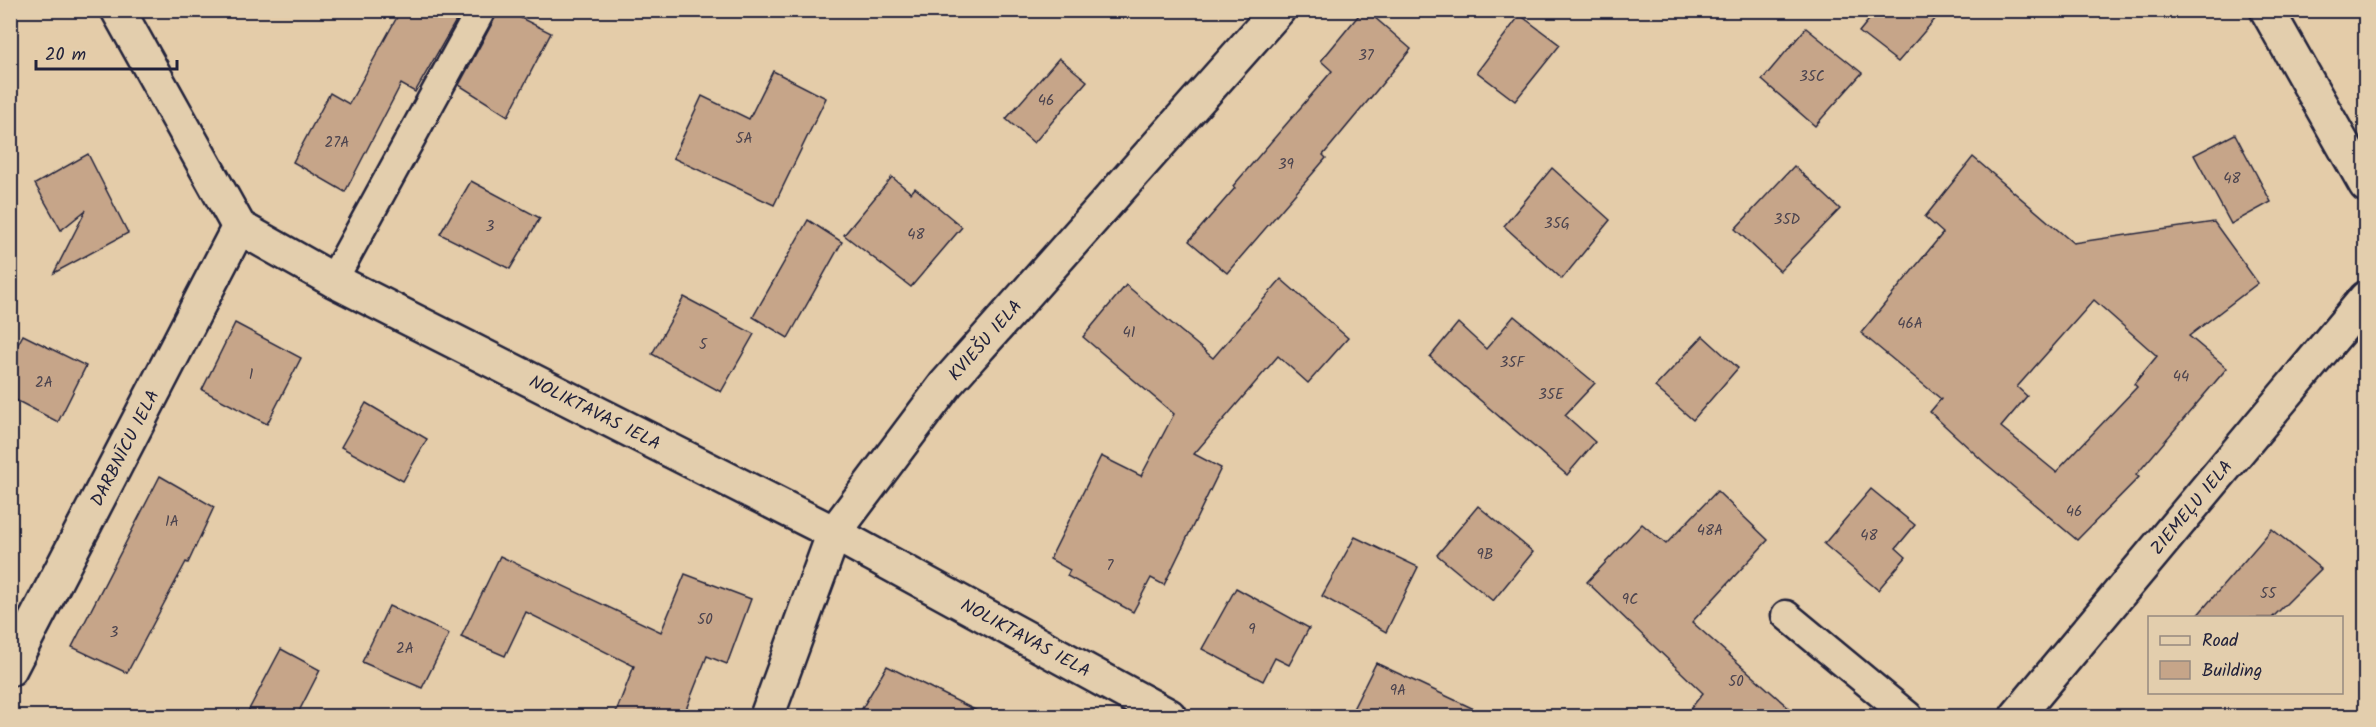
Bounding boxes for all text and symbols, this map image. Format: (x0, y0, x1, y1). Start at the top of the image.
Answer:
scale bar (36, 33, 177, 71)
text: 20 m (45, 41, 86, 70)
house number: 37 (1358, 44, 1375, 68)
house number: 35C (1799, 65, 1825, 89)
house number: 46 (1038, 89, 1054, 113)
house number: 5A (735, 127, 753, 151)
house number: 27A (325, 131, 349, 155)
house number: 39 (1278, 153, 1295, 177)
house number: 48 (2223, 167, 2242, 191)
house number: 35D (1774, 208, 1800, 232)
house number: 35G (1544, 212, 1570, 236)
house number: 3 (486, 215, 495, 239)
house number: 48 (907, 223, 926, 247)
street label: KVIEŠU IELA (942, 294, 1030, 388)
house number: 46A (1897, 312, 1923, 336)
house number: 41 (1123, 321, 1136, 345)
house number: 5 (699, 333, 708, 357)
house number: 35F (1500, 351, 1525, 375)
house number: 1 (249, 363, 254, 387)
house number: 44 (2173, 365, 2189, 389)
street label: NOLIKTAVAS IELA (524, 368, 665, 459)
house number: 2A (35, 371, 53, 395)
house number: 35E (1538, 383, 1565, 407)
street label: DARBNĪCU IELA (84, 385, 168, 512)
street label: ZIEMEĻU IELA (2144, 454, 2241, 562)
house number: 46 (2066, 500, 2082, 524)
house number: 1A (165, 510, 179, 534)
house number: 48A (1697, 519, 1723, 543)
house number: 48 (1860, 524, 1879, 548)
house number: 9B (1477, 543, 1493, 567)
house number: 7 (1107, 554, 1115, 578)
house number: 55 (2260, 582, 2277, 606)
house number: 9C (1622, 588, 1638, 612)
street label: NOLIKTAVAS IELA (955, 592, 1095, 686)
house number: 50 (697, 608, 713, 632)
legend (2148, 616, 2343, 694)
house number: 9 (1248, 618, 1256, 642)
house number: 3 (110, 621, 119, 645)
text: Road (2202, 627, 2239, 656)
house number: 2A (396, 637, 414, 661)
text: Building (2202, 657, 2262, 686)
house number: 50 (1728, 670, 1744, 694)
house number: 9A (1390, 679, 1406, 703)

